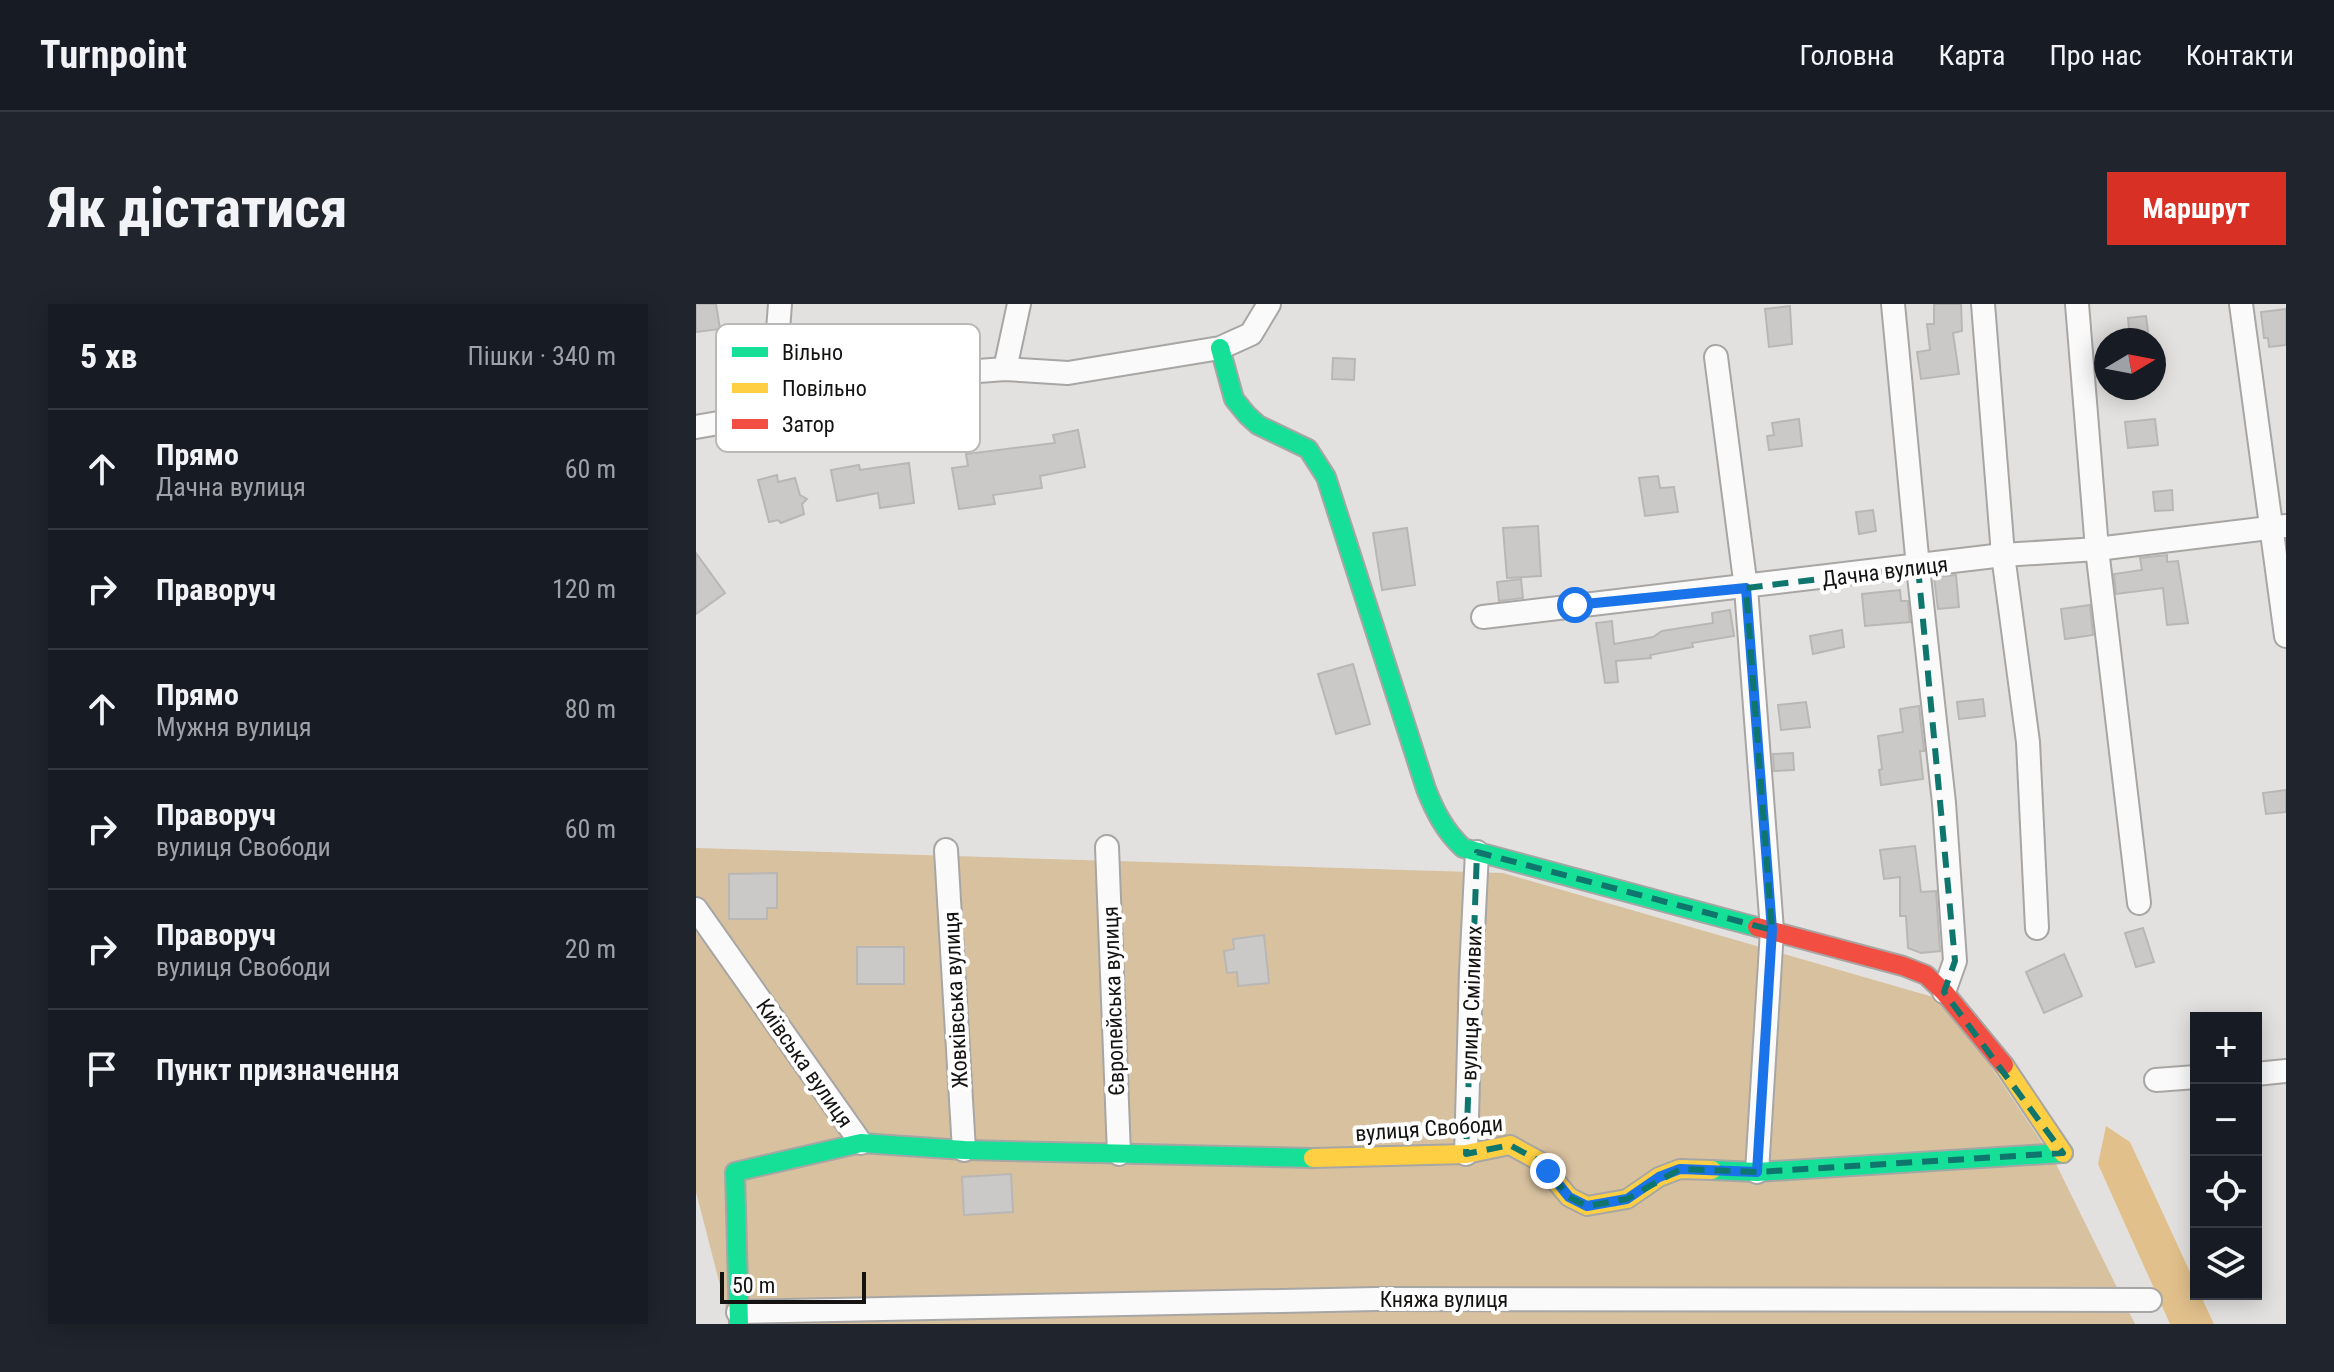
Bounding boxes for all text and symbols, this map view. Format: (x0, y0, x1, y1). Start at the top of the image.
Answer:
text: Turnpoint (40, 33, 187, 77)
text: Головна (1799, 39, 1894, 72)
text: Карта (1938, 39, 2005, 72)
text: Про нас (2049, 39, 2142, 72)
text: Контакти (2186, 39, 2294, 72)
button: Маршрут (2107, 172, 2286, 245)
text: Як дістатися (48, 175, 348, 241)
legend (716, 324, 980, 452)
north arrow (2094, 328, 2166, 400)
text: 5 хв (80, 336, 137, 376)
text: Вільно (782, 340, 843, 365)
text: Пішки · 340 m (468, 341, 616, 371)
text: Повільно (782, 376, 867, 401)
text: Затор (782, 412, 835, 437)
text: Прямо (156, 437, 239, 472)
icon: ahead (80, 447, 124, 491)
text: 60 m (565, 454, 616, 484)
text: Дачна вулиця (156, 472, 306, 502)
street label: Дачна вулиця (1821, 551, 1950, 592)
icon: right (80, 567, 124, 611)
text: Праворуч (156, 572, 276, 607)
text: 120 m (552, 574, 616, 604)
route start (1557, 587, 1593, 623)
text: Прямо (156, 677, 239, 712)
icon: ahead (80, 687, 124, 731)
text: 80 m (565, 694, 616, 724)
text: Мужня вулиця (156, 712, 312, 742)
text: Праворуч (156, 797, 276, 832)
icon: right (80, 807, 124, 851)
text: 60 m (565, 814, 616, 844)
text: вулиця Свободи (156, 832, 331, 862)
street label: Європейська вулиця (1098, 906, 1129, 1096)
street label: Жовківська вулиця (938, 911, 973, 1089)
text: Праворуч (156, 917, 276, 952)
street label: вулиця Сміливих (1456, 925, 1487, 1081)
icon: right (80, 927, 124, 971)
text: 20 m (565, 934, 616, 964)
text: вулиця Свободи (156, 952, 331, 982)
street label: Київська вулиця (751, 994, 858, 1132)
map controls (2190, 1012, 2262, 1300)
button: + (2190, 1012, 2262, 1084)
icon: arrive (80, 1047, 124, 1091)
text: Пункт призначення (156, 1052, 400, 1087)
button: − (2190, 1084, 2262, 1156)
street label: вулиця Свободи (1354, 1111, 1504, 1146)
route end (1530, 1153, 1566, 1189)
button: locate (2190, 1156, 2262, 1228)
button: layers (2190, 1228, 2262, 1300)
scale bar (720, 1268, 866, 1304)
text: 50 m (732, 1273, 775, 1298)
street label: Княжа вулиця (1380, 1287, 1508, 1312)

